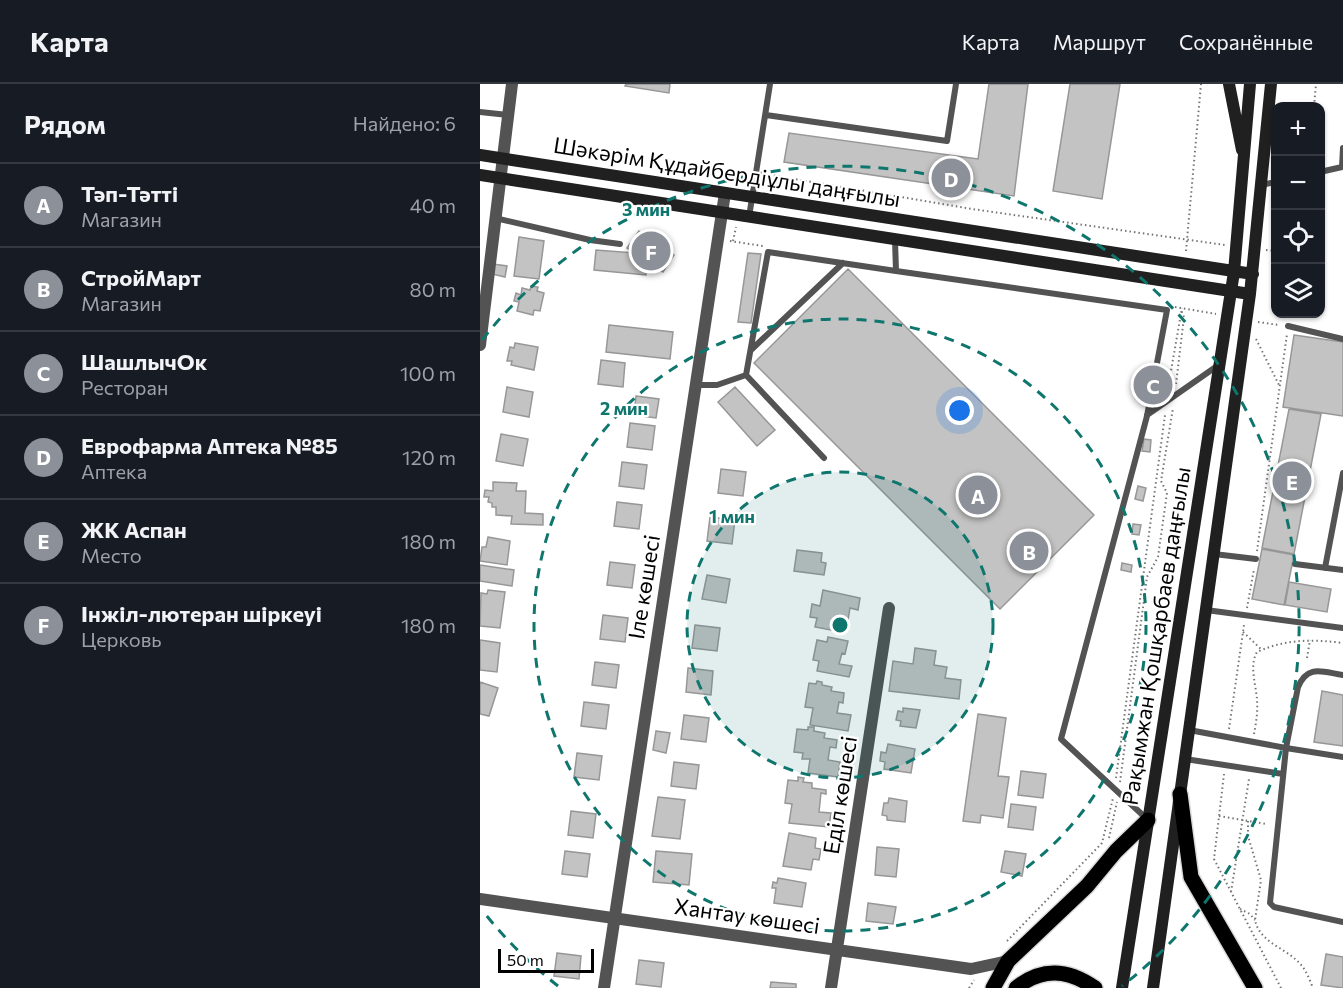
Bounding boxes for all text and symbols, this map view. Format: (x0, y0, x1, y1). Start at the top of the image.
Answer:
text: Карта (30, 24, 109, 58)
text: Карта (962, 29, 1020, 54)
text: Маршрут (1053, 29, 1146, 54)
text: Сохранённые (1179, 29, 1313, 54)
map controls (1271, 102, 1325, 318)
button: + (1271, 102, 1325, 156)
text: Рядом (24, 108, 106, 139)
text: Найдено: 6 (353, 111, 456, 135)
street label: Шәкәрім Құдайбердіұлы даңғылы (552, 131, 902, 212)
pin: D (932, 156, 970, 200)
button: − (1271, 156, 1325, 210)
text: Тәп-Тәтті (81, 180, 178, 207)
text: A (36, 193, 51, 217)
text: 40 m (410, 193, 456, 217)
text: 3 мин (622, 198, 670, 220)
text: Магазин (81, 207, 162, 231)
button: locate (1271, 210, 1325, 264)
pin: F (632, 228, 670, 274)
text: СтройМарт (81, 264, 201, 291)
button: layers (1271, 264, 1325, 318)
text: B (37, 277, 50, 301)
text: 80 m (410, 277, 456, 301)
text: Магазин (81, 291, 162, 315)
text: ШашлычОк (81, 348, 207, 375)
text: C (37, 361, 50, 385)
text: 100 m (400, 361, 456, 385)
pin: C (1134, 362, 1172, 408)
text: Ресторан (81, 375, 168, 399)
your location (945, 396, 974, 425)
text: 2 мин (600, 397, 648, 419)
text: Еврофарма Аптека №85 (81, 432, 338, 459)
text: D (36, 445, 51, 469)
text: 120 m (402, 445, 456, 469)
pin: E (1272, 458, 1312, 504)
text: Аптека (81, 459, 147, 483)
street label: Рақымжан Қошқарбаев даңғылы (1115, 465, 1196, 807)
pin: A (958, 472, 998, 518)
text: 1 мин (709, 505, 755, 527)
text: ЖК Аспан (81, 516, 187, 543)
pin: B (1010, 528, 1048, 574)
text: E (38, 529, 49, 553)
text: 180 m (401, 529, 456, 553)
street label: Іле көшесі (622, 533, 665, 641)
text: Место (81, 543, 142, 567)
text: Інжіл-лютеран шіркеуі (81, 600, 322, 627)
text: F (38, 613, 49, 637)
text: 180 m (401, 613, 456, 637)
centre of rings (830, 615, 850, 635)
text: Церковь (81, 627, 162, 651)
street label: Еділ көшесі (817, 734, 862, 856)
street label: Хантау көшесі (673, 892, 822, 939)
scale bar (498, 946, 594, 974)
text: 50 m (507, 950, 544, 969)

